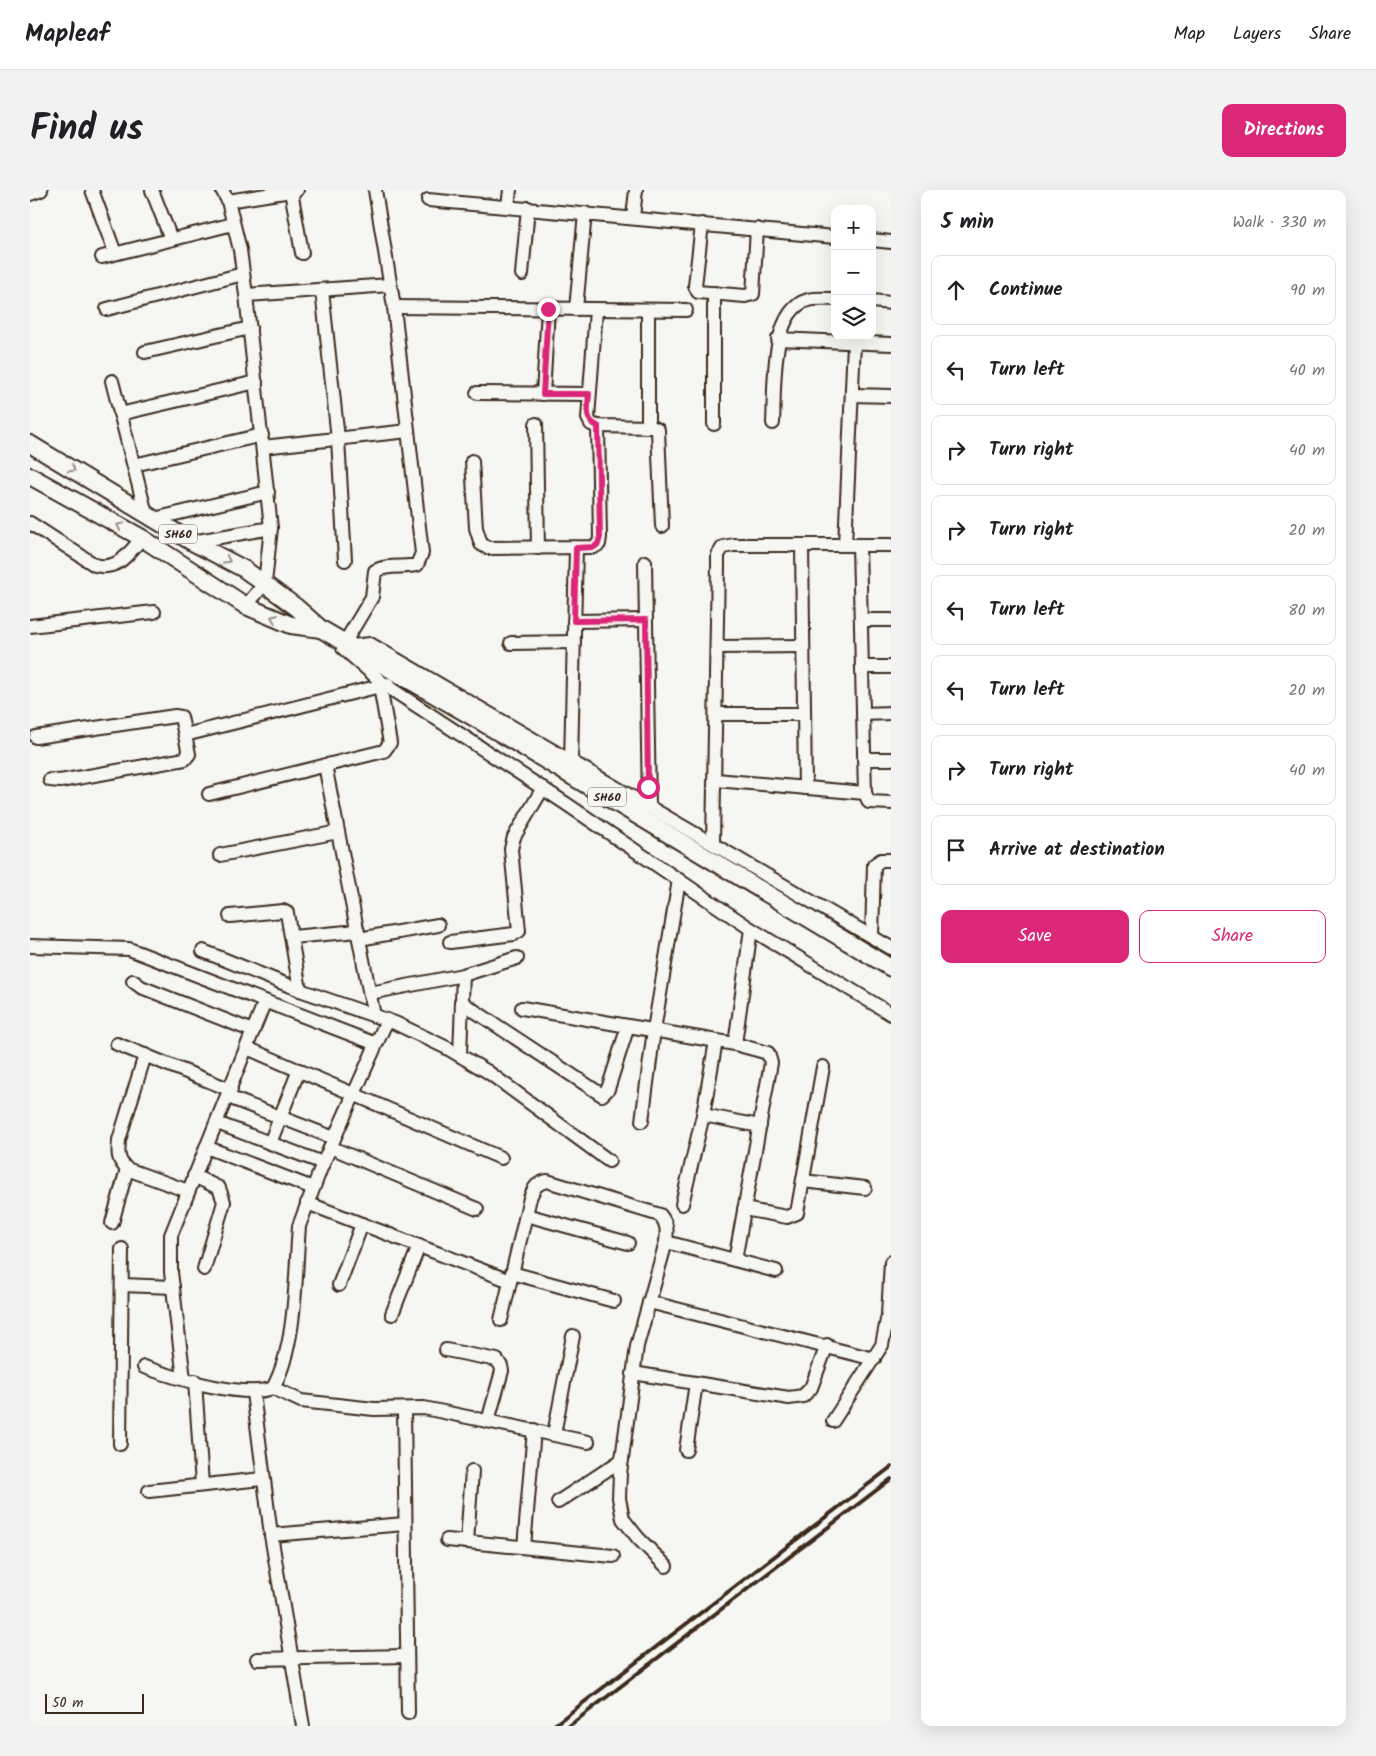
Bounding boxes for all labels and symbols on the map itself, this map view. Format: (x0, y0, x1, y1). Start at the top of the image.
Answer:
route end (537, 298, 560, 321)
one-way arrow (66, 463, 75, 473)
one-way arrow (117, 522, 126, 532)
road number: SH60 (159, 524, 197, 544)
one-way arrow (222, 554, 231, 564)
one-way arrow (270, 614, 279, 625)
route start (637, 776, 660, 799)
road number: SH60 (588, 788, 626, 806)
scale bar (45, 1691, 144, 1714)

